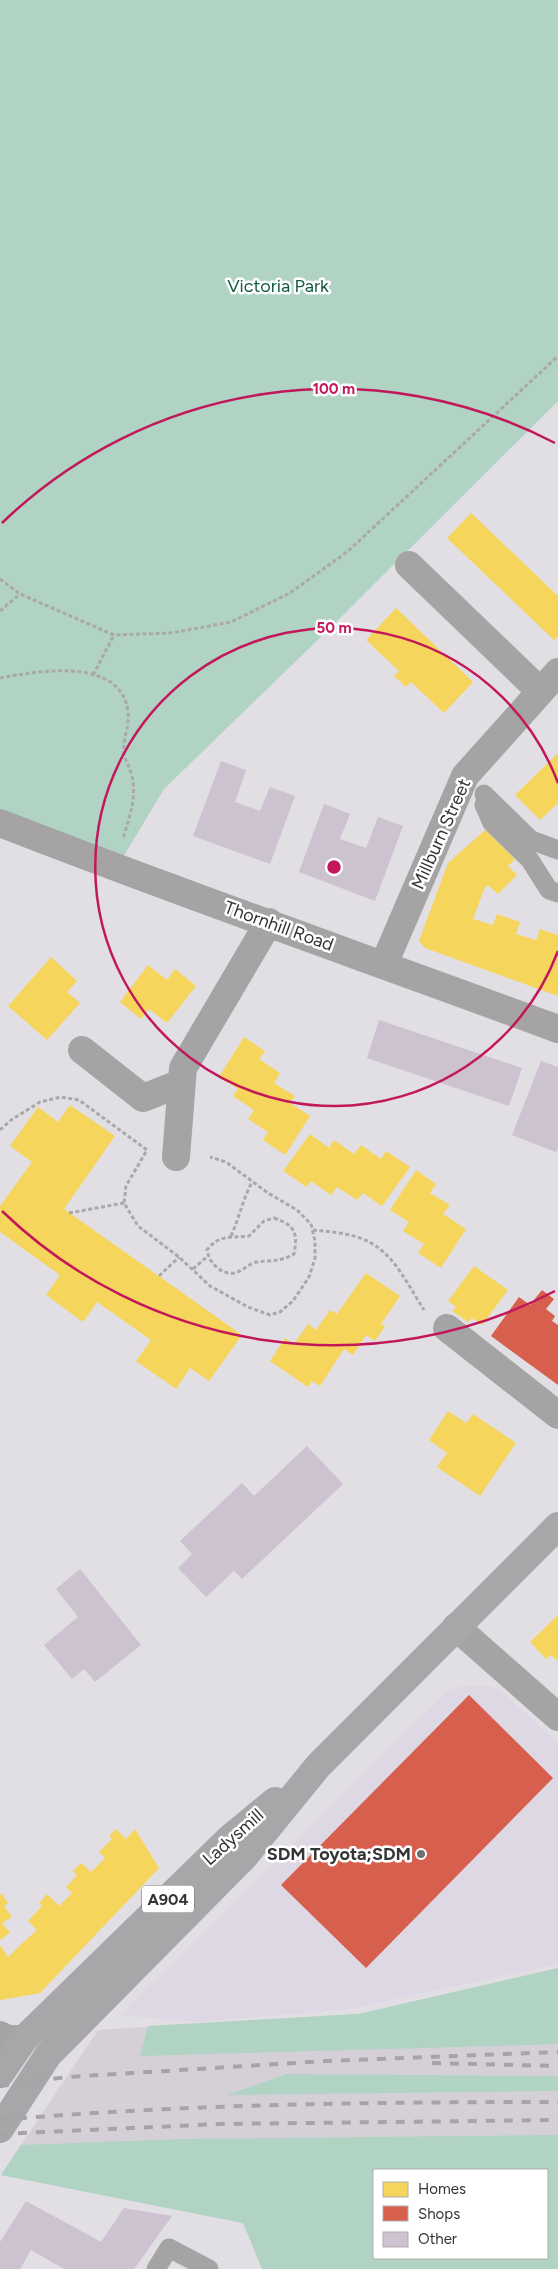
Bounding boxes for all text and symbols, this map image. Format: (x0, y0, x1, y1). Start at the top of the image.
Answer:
park label: Victoria Park (227, 275, 329, 297)
text: 100 m (313, 380, 355, 398)
text: 50 m (316, 619, 352, 637)
street label: Millburn Street (407, 775, 475, 893)
centre of rings (325, 858, 343, 876)
street label: Thornhill Road (221, 896, 337, 956)
street label: Ladysmill (198, 1804, 268, 1870)
place label: SDM Toyota;SDM (267, 1843, 411, 1865)
marker: SDM Toyota;SDM (415, 1848, 427, 1860)
road number: A904 (142, 1886, 194, 1912)
legend (373, 2169, 548, 2259)
text: Homes (418, 2180, 466, 2198)
text: Shops (418, 2205, 460, 2223)
text: Other (418, 2230, 457, 2248)

